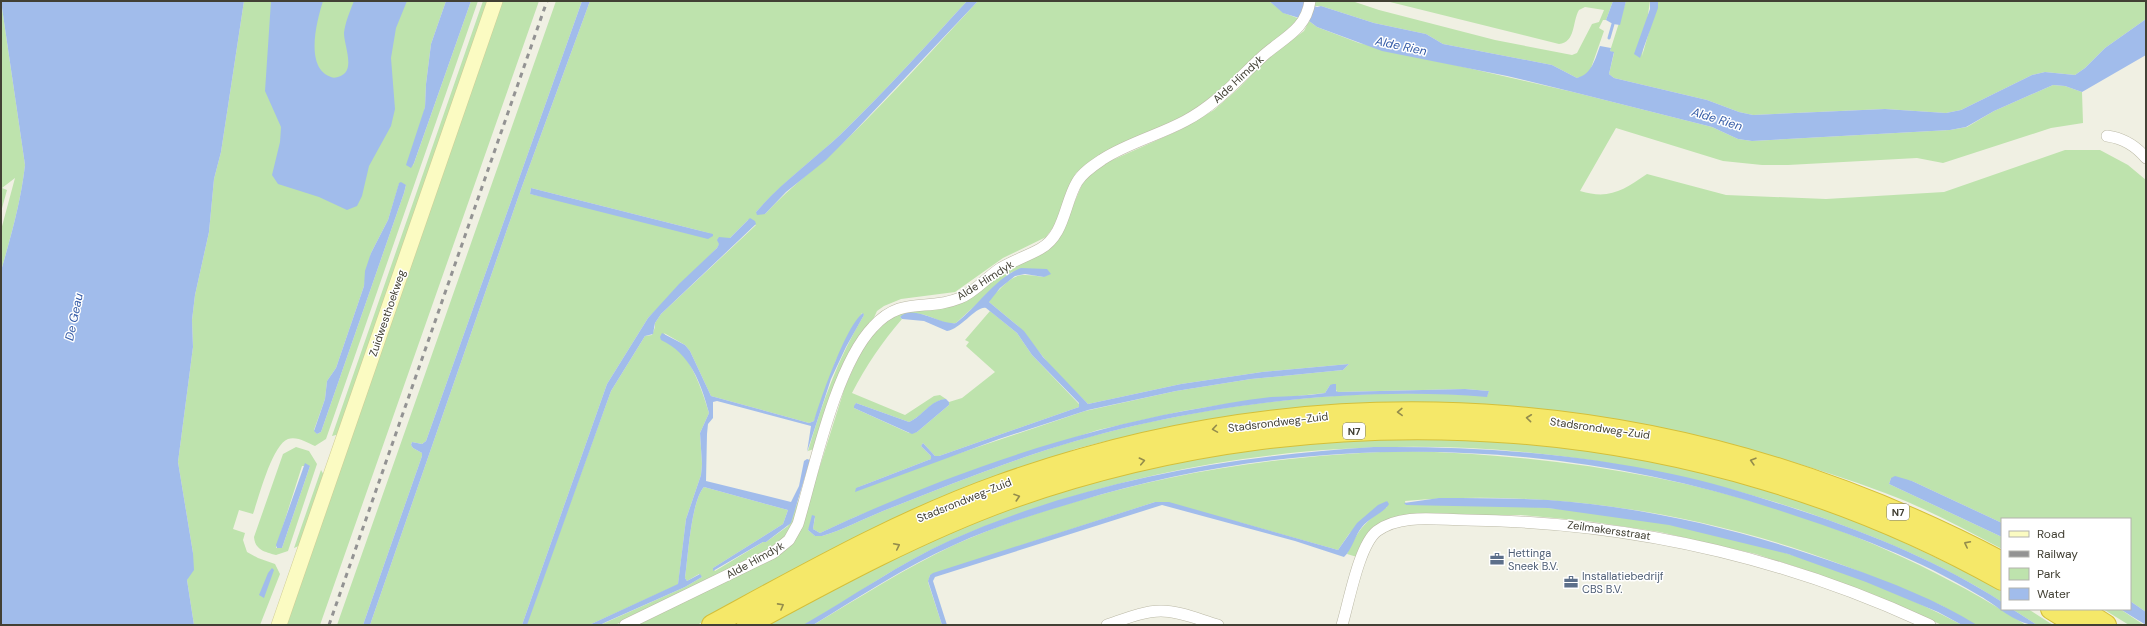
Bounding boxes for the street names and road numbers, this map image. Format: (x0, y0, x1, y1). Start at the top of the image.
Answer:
street label: Alde Himdyk (1210, 52, 1267, 106)
street label: Alde Himdyk (954, 257, 1016, 303)
street label: Zuidwesthoekweg (366, 268, 408, 358)
street label: Stadsrondweg-Zuid (1227, 409, 1329, 435)
street label: Stadsrondweg-Zuid (1549, 414, 1651, 442)
road number: N7 (1343, 423, 1365, 439)
street label: Stadsrondweg-Zuid (915, 475, 1014, 525)
road number: N7 (1887, 504, 1909, 520)
street label: Zeilmakersstraat (1567, 517, 1651, 543)
street label: Alde Himdyk (723, 538, 787, 582)

